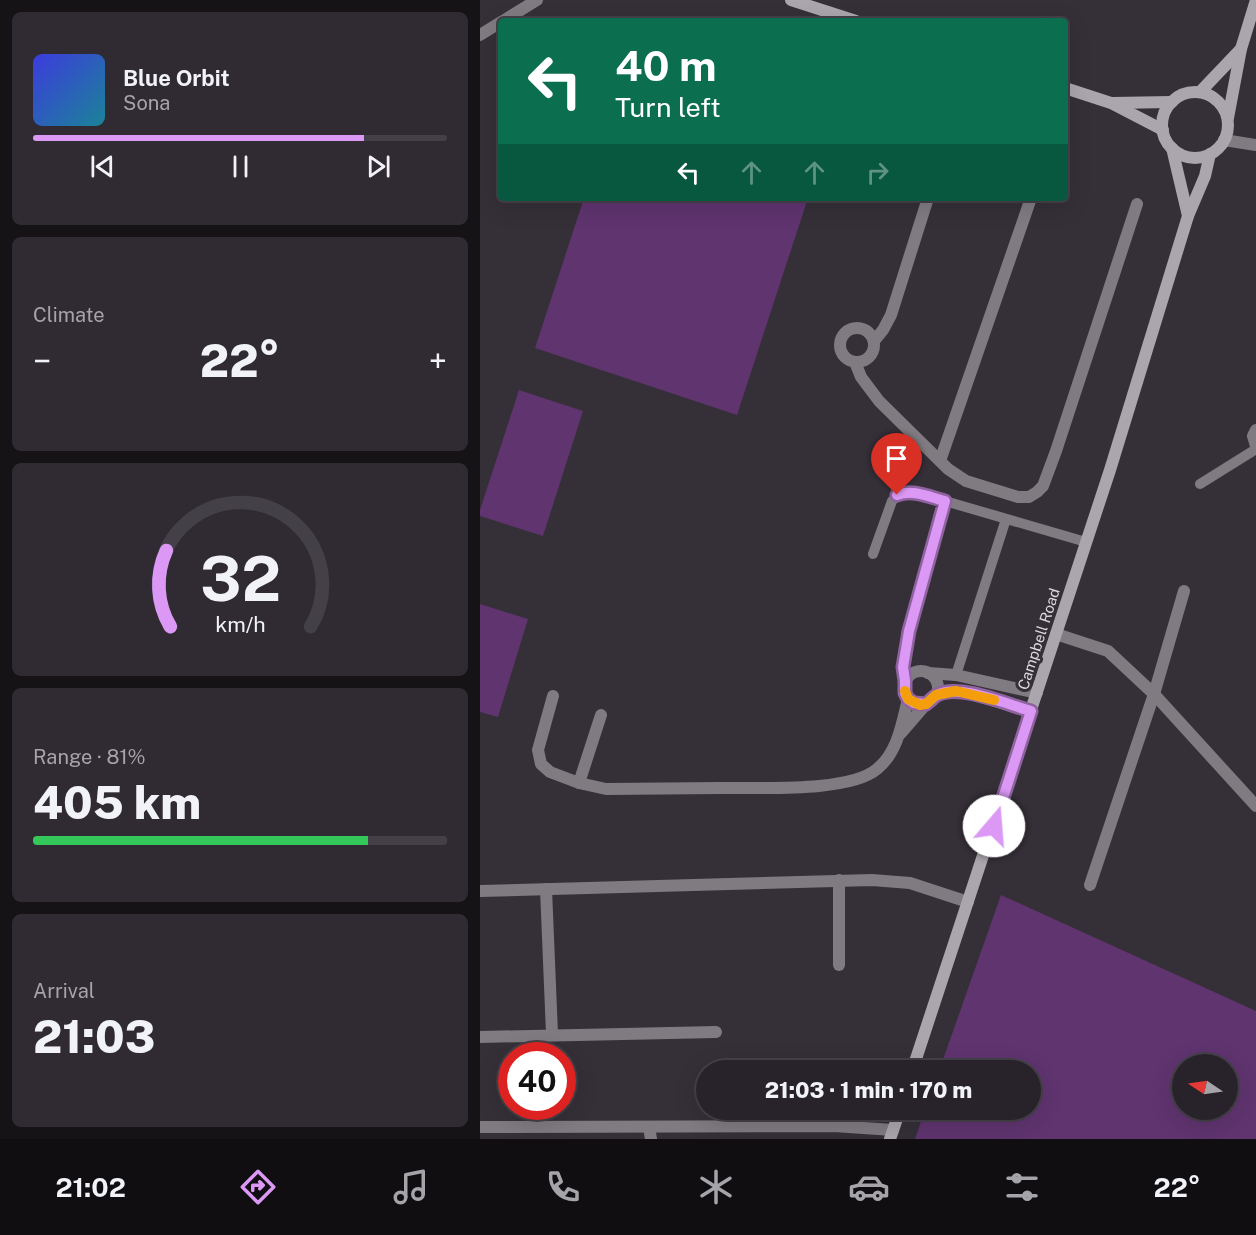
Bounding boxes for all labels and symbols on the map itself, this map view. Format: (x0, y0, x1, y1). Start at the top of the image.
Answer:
pin (871, 433, 922, 495)
street label: Campbell Road (1014, 586, 1063, 692)
position arrow (962, 794, 1026, 858)
speed limit sign: 40 (498, 1042, 576, 1120)
north arrow (1172, 1054, 1238, 1120)

